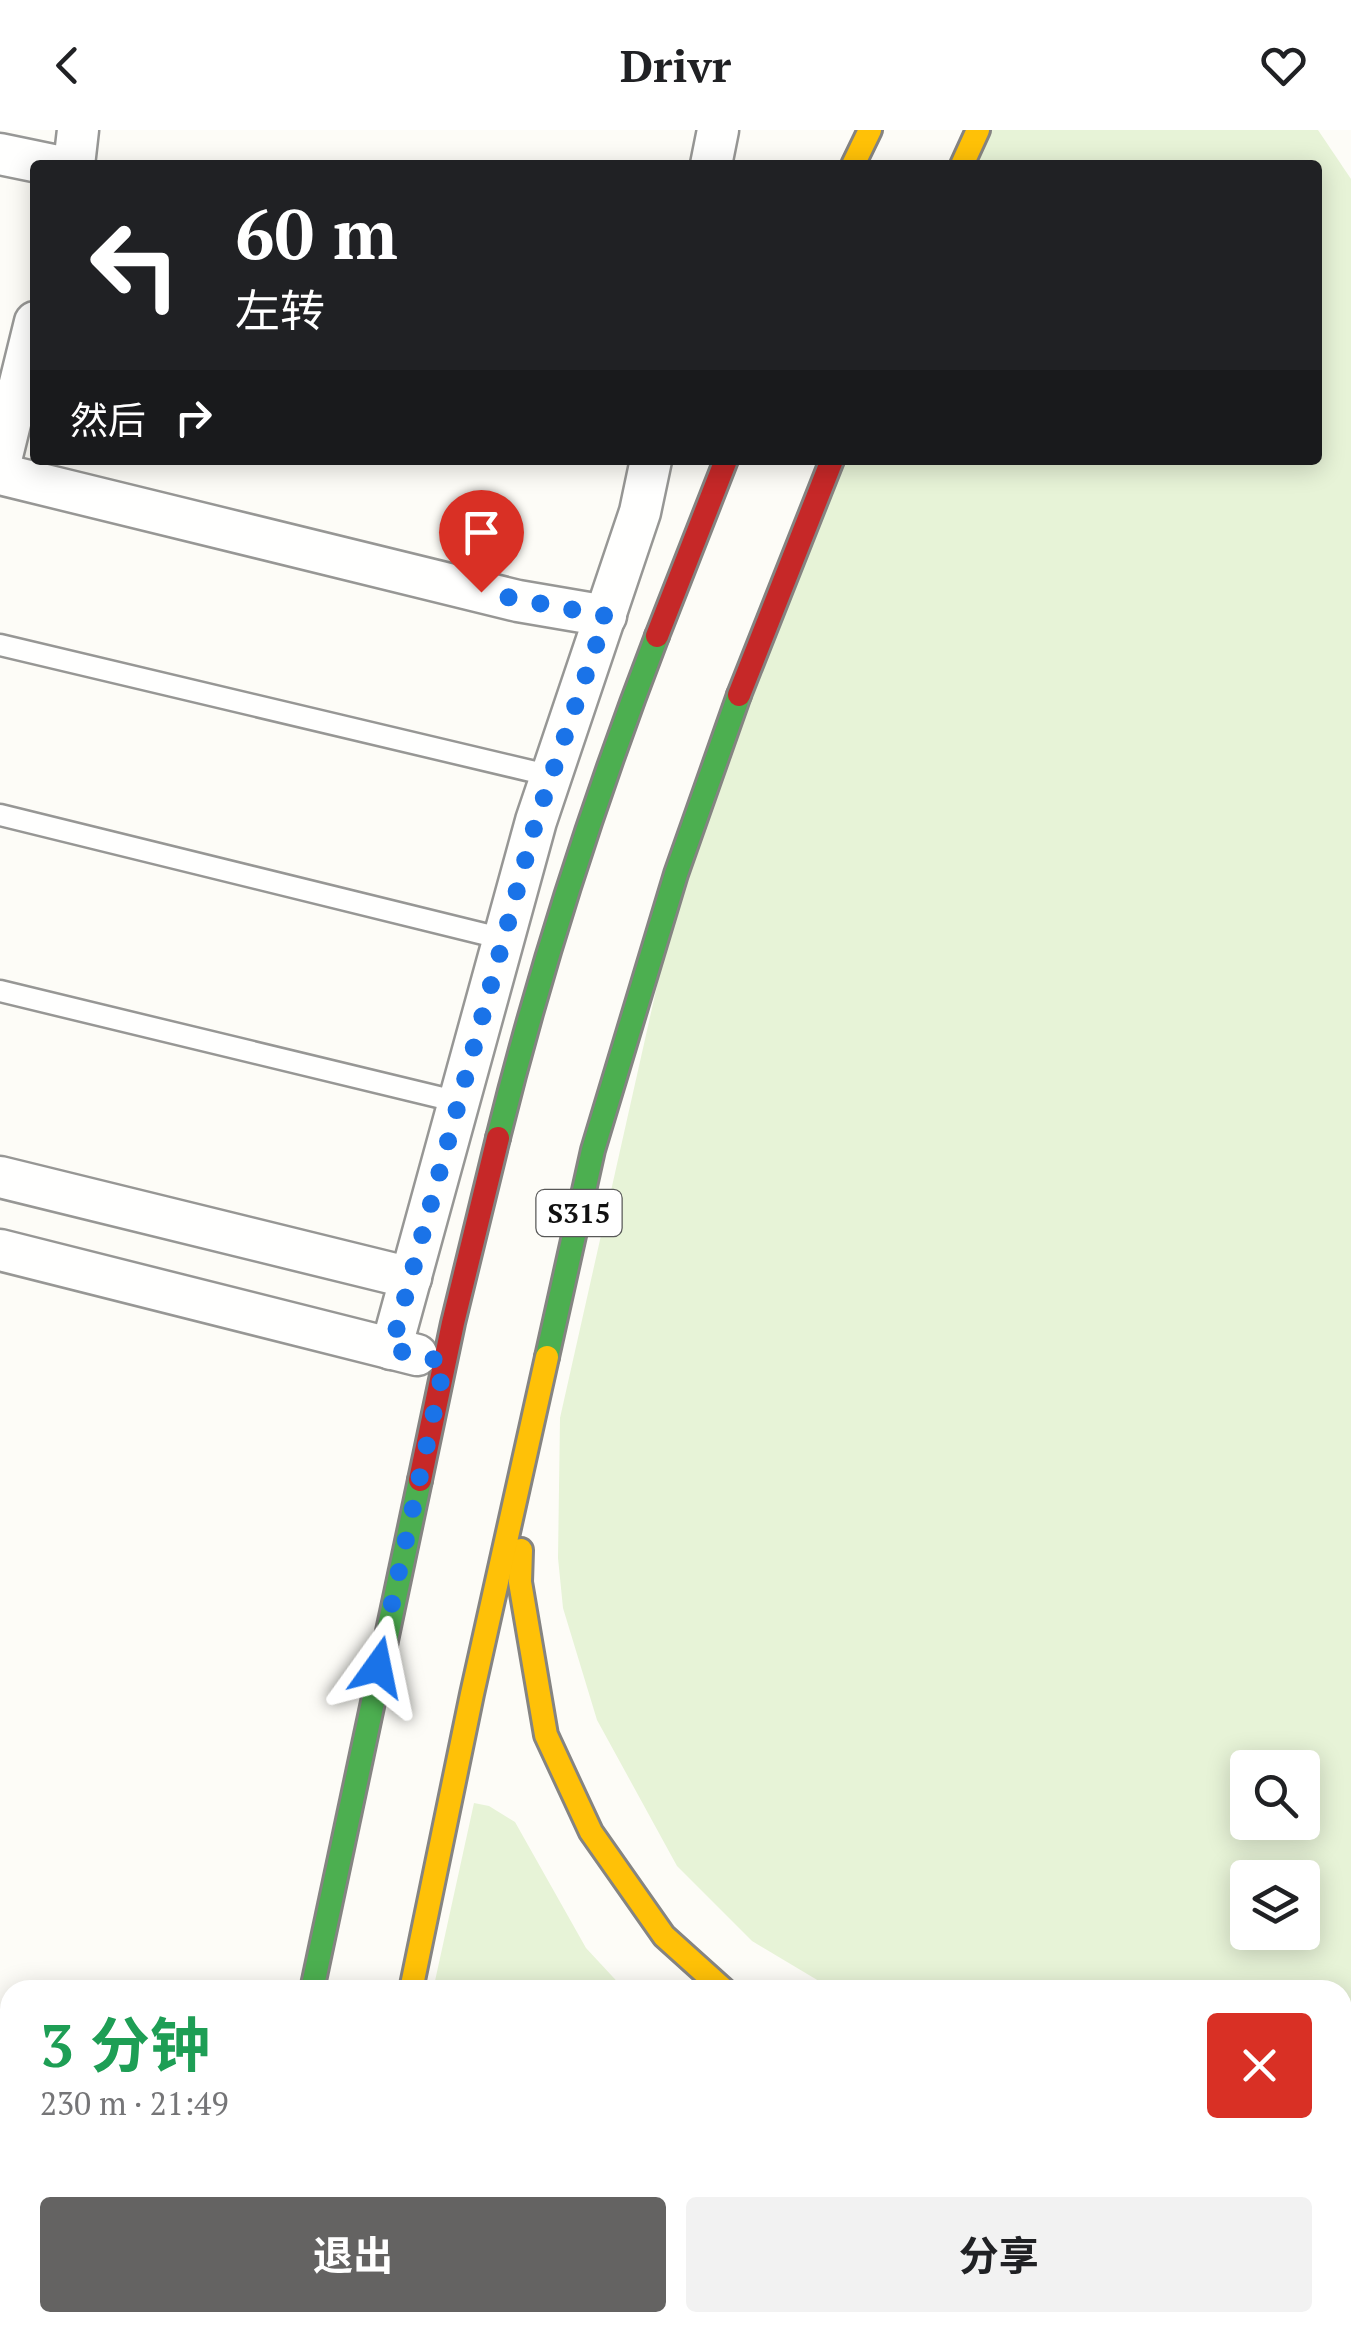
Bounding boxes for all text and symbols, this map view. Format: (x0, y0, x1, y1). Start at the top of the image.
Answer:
text: Drivr (620, 35, 731, 95)
icon: back (40, 38, 95, 93)
icon: heart (1256, 38, 1311, 93)
text: 60 m (235, 186, 398, 279)
icon: left (70, 200, 200, 330)
text: 左转 (235, 280, 325, 340)
icon: right (166, 390, 221, 445)
text: 然后 (70, 395, 146, 445)
pin (439, 490, 524, 593)
icon: arrive (454, 505, 509, 560)
road number: S315 (536, 1190, 622, 1236)
position arrow (326, 1615, 430, 1719)
map controls (1230, 1750, 1320, 1950)
button: search (1230, 1750, 1320, 1840)
button: layers (1230, 1860, 1320, 1950)
text: 3 分钟 (40, 2005, 210, 2084)
button: close (1207, 2013, 1312, 2118)
text: 230 m · 21:49 (40, 2082, 228, 2124)
button: 退出 (40, 2197, 666, 2312)
button: 分享 (686, 2197, 1312, 2312)

